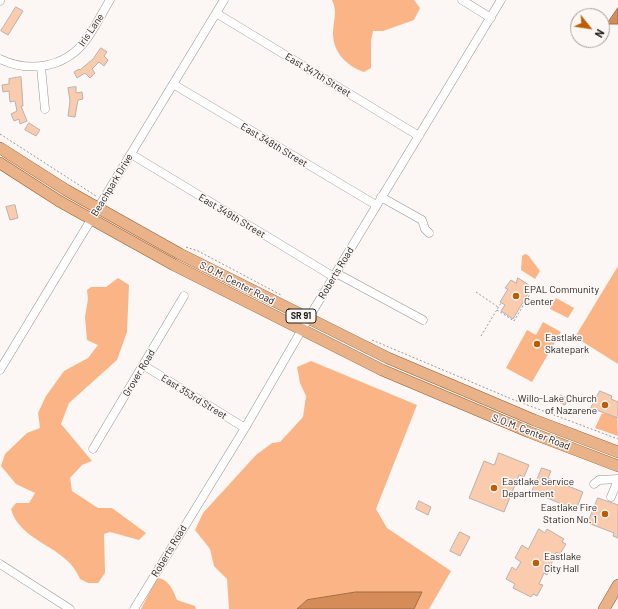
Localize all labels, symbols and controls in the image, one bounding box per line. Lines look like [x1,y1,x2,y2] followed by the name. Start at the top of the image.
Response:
[570,8,610,48] north arrow
[76,11,106,49] street label: Iris Lane
[593,27,607,40] text: N
[283,51,353,99] street label: East 347th Street
[238,120,310,170] street label: East 348th Street
[89,152,135,218] street label: Beachpark Drive
[196,191,268,241] street label: East 349th Street
[316,245,356,301] street label: Roberts Road
[197,259,277,307] street label: S.O.M. Center Road
[524,284,599,308] place label: EPAL Community Center
[511,291,521,301] marker: EPAL Community Center
[286,309,316,323] road number: SR 91
[545,332,589,356] place label: Eastlake Skatepark
[532,339,542,349] marker: Eastlake Skatepark
[120,347,158,399] street label: Grover Road
[159,372,229,422] street label: East 353rd Street
[518,393,597,416] place label: Willo-Lake Church of Nazarene
[600,400,610,410] marker: Willo-Lake Church of Nazarene
[490,412,572,452] street label: S.O.M. Center Road
[502,476,574,500] place label: Eastlake Service Department
[489,483,499,493] marker: Eastlake Service Department
[541,502,597,526] place label: Eastlake Fire Station No. 1
[600,509,610,519] marker: Eastlake Fire Station No. 1
[149,523,189,579] street label: Roberts Road
[544,551,581,574] place label: Eastlake City Hall
[531,558,541,568] marker: Eastlake City Hall

